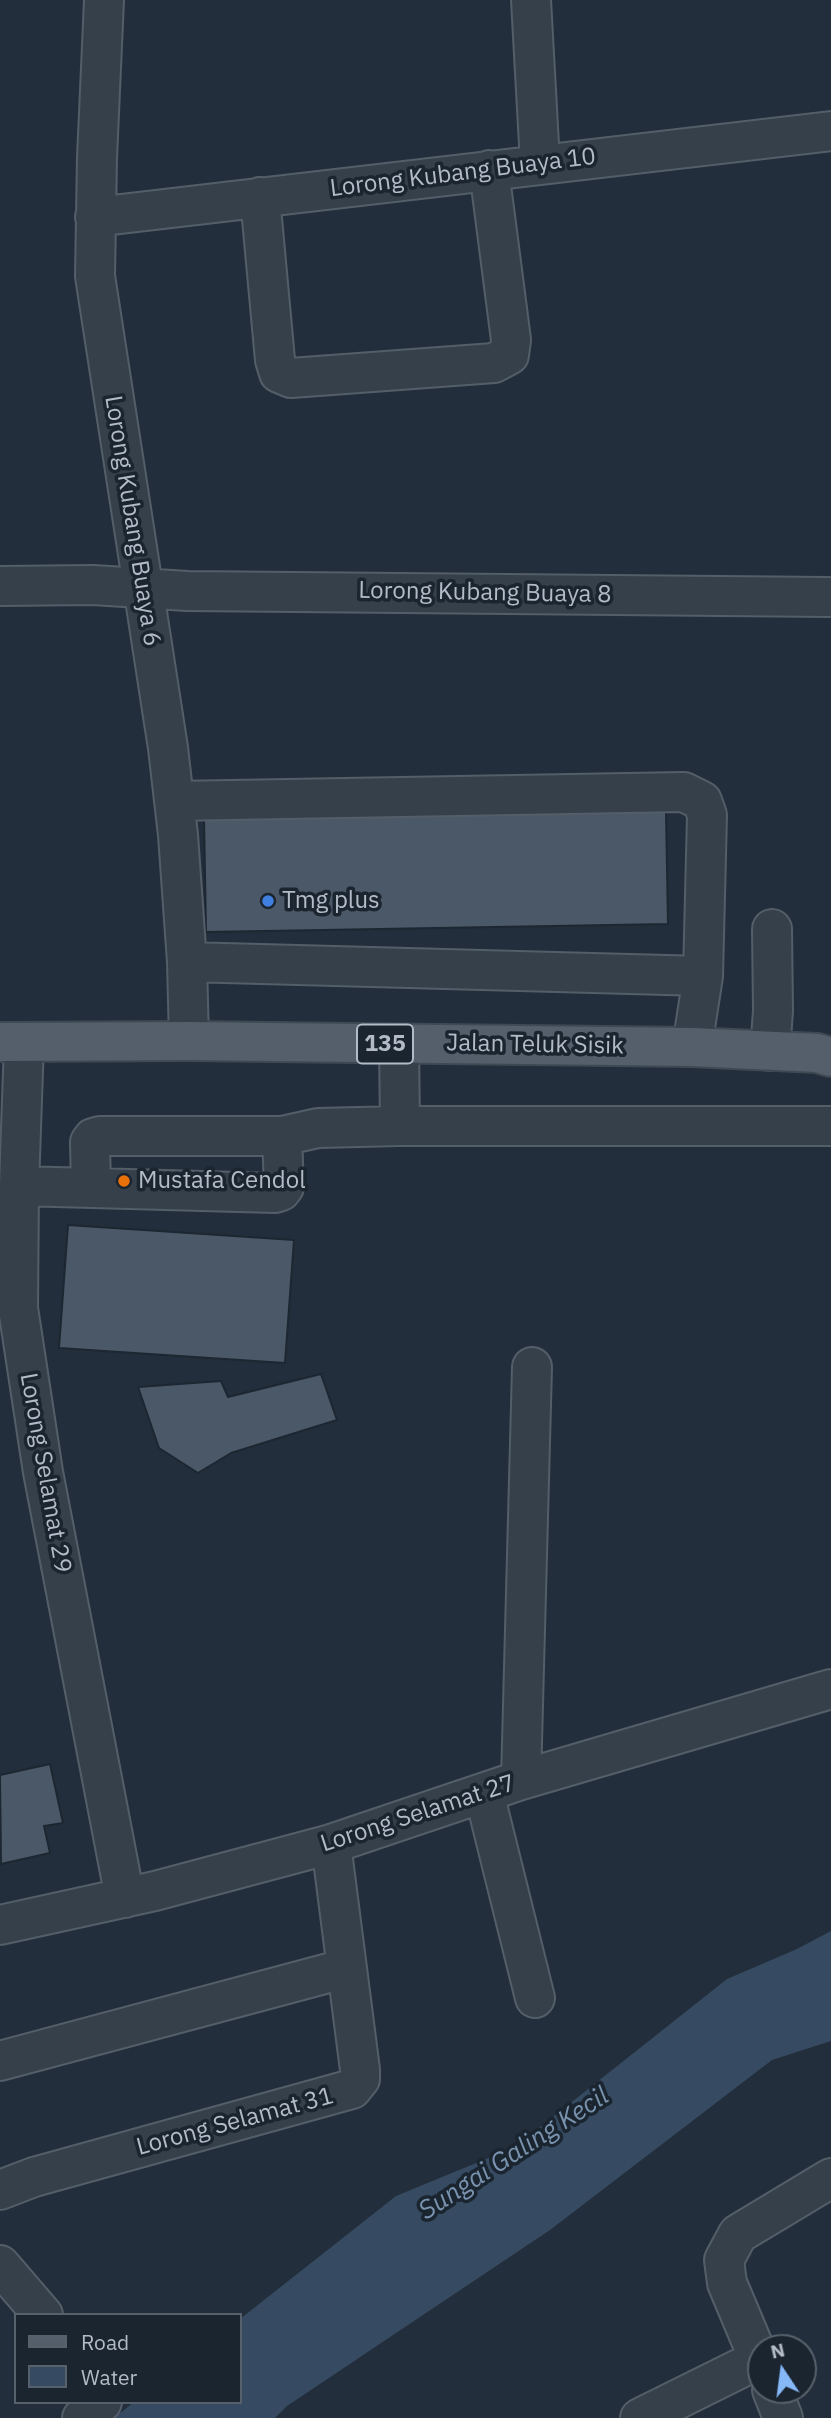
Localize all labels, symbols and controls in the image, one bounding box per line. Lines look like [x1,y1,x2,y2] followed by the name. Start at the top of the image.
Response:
[328,142,598,204] street label: Lorong Kubang Buaya 10
[98,394,166,648] street label: Lorong Kubang Buaya 6
[358,576,612,610] street label: Lorong Kubang Buaya 8
[282,887,380,915] place label: Tmg plus
[260,893,276,909] marker: Tmg plus
[357,1024,413,1064] road number: 135
[446,1029,624,1061] street label: Jalan Teluk Sisik
[138,1167,306,1195] place label: Mustafa Cendol
[116,1173,132,1189] marker: Mustafa Cendol
[13,1371,77,1575] street label: Lorong Selamat 29
[317,1769,519,1859] street label: Lorong Selamat 27
[413,2081,615,2227] water label: Sungai Galing Kecil
[134,2082,336,2162] street label: Lorong Selamat 31
[14,2313,242,2404] legend
[81,2328,129,2356] text: Road
[747,2334,817,2404] north arrow
[768,2337,787,2364] text: N
[81,2363,137,2391] text: Water

